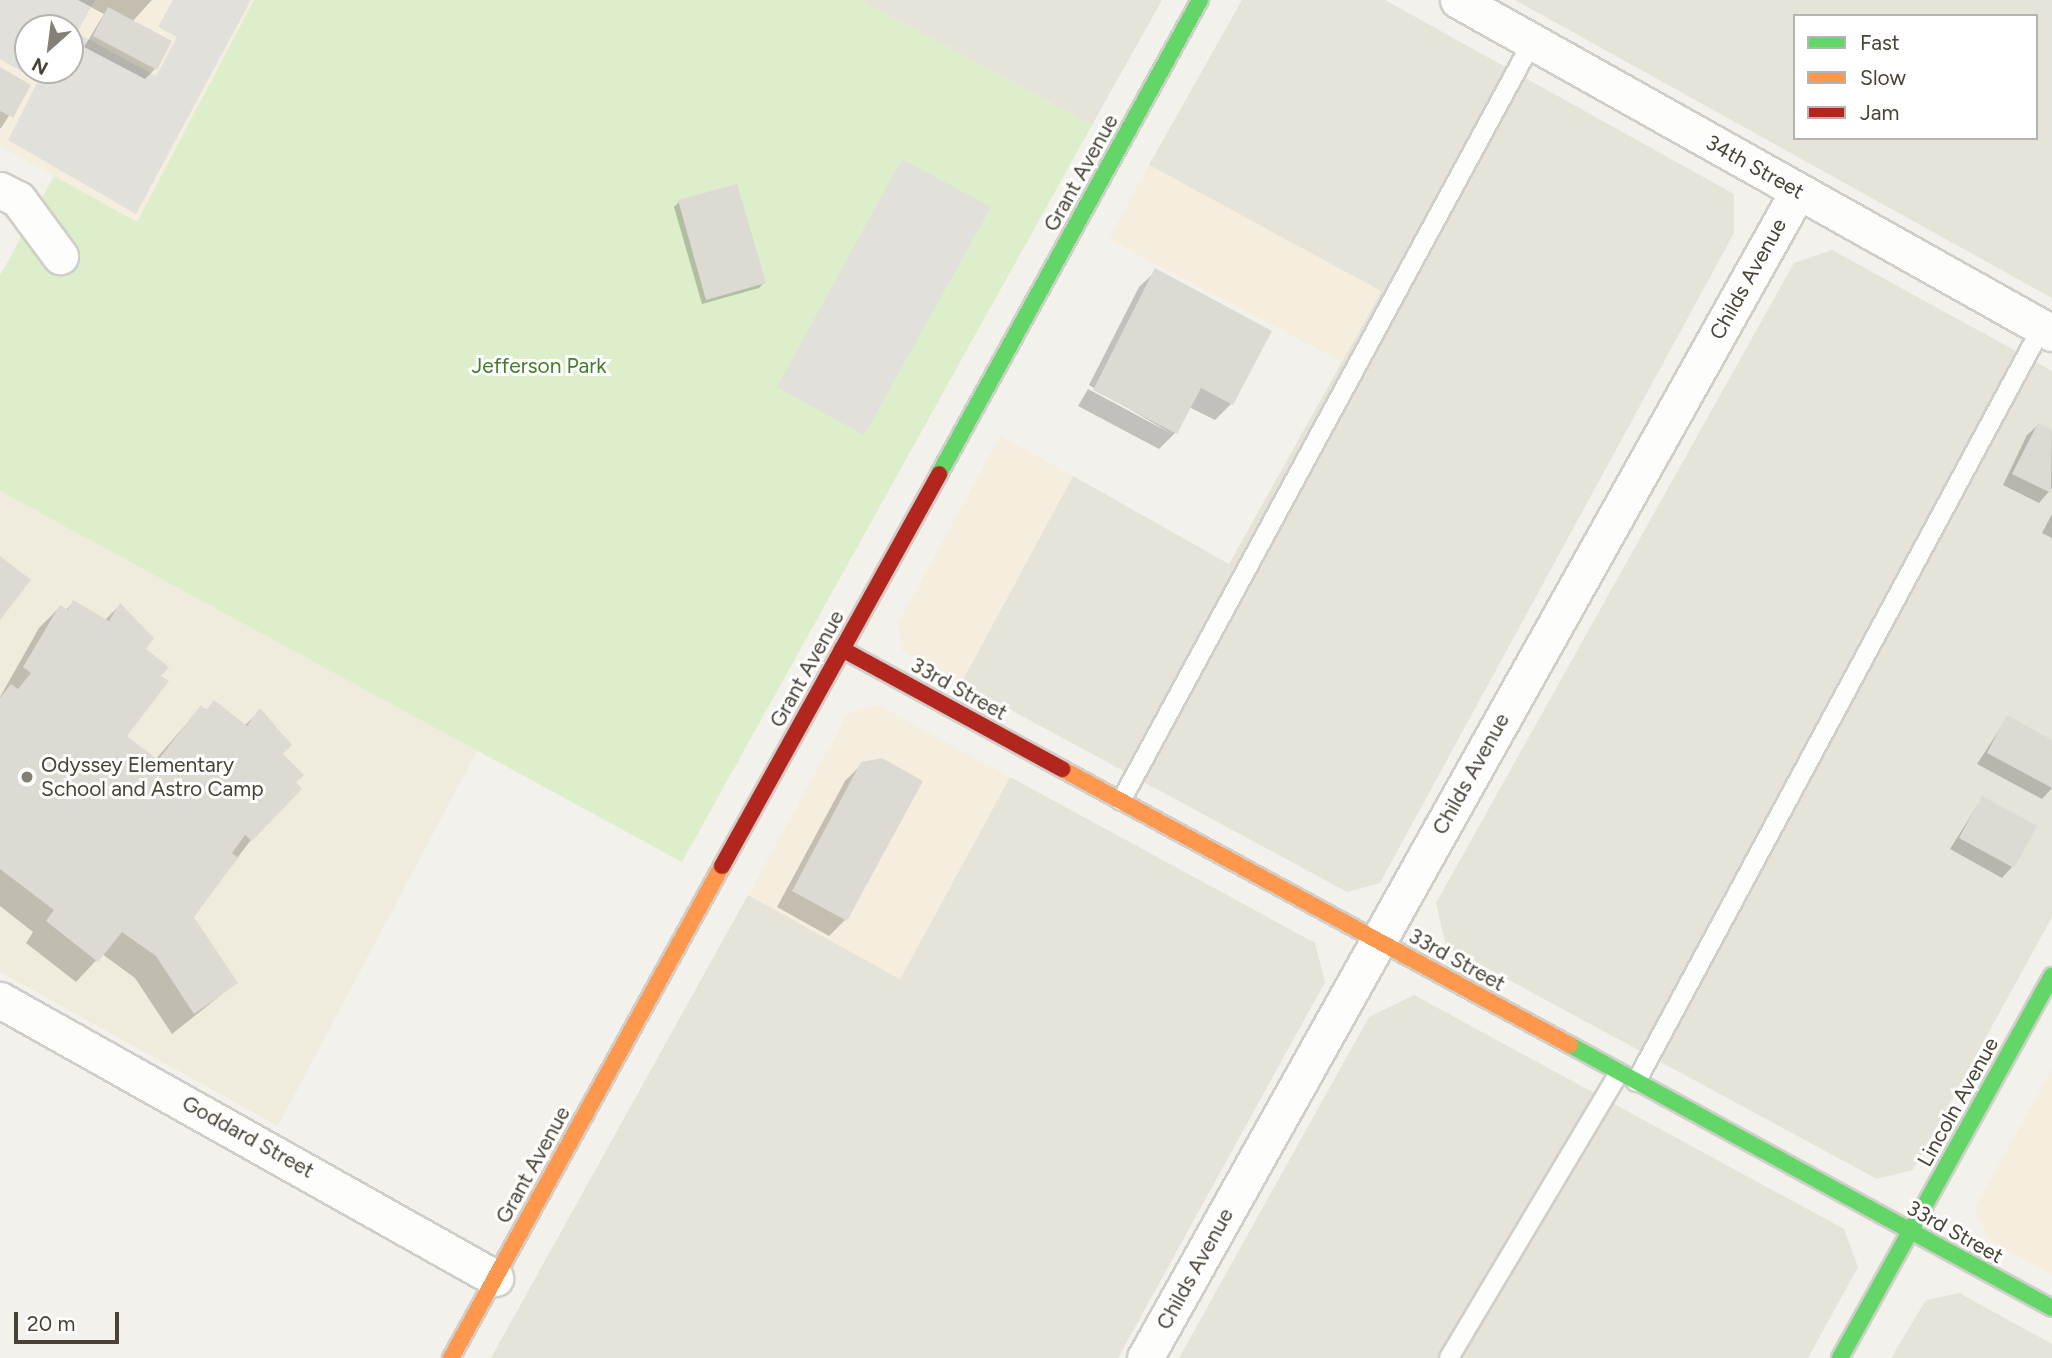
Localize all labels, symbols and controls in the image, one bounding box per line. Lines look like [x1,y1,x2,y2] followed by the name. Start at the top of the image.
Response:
[14,14,84,84] north arrow
[1793,14,2038,140] legend
[1860,30,1900,55] text: Fast
[28,53,52,80] text: N
[1860,65,1906,90] text: Slow
[1860,100,1899,125] text: Jam
[1039,110,1123,236] street label: Grant Avenue
[1702,130,1808,204] street label: 34th Street
[1704,214,1792,344] street label: Childs Avenue
[471,353,607,379] park label: Jefferson Park
[765,606,849,732] street label: Grant Avenue
[906,652,1012,726] street label: 33rd Street
[1427,709,1515,839] street label: Childs Avenue
[41,752,264,802] place label: Odyssey Elementary School and Astro Camp
[19,769,35,785] marker: Odyssey Elementary School and Astro Camp
[1404,923,1510,997] street label: 33rd Street
[1912,1033,2004,1171] street label: Lincoln Avenue
[178,1090,318,1184] street label: Goddard Street
[491,1102,575,1228] street label: Grant Avenue
[1902,1195,2008,1269] street label: 33rd Street
[1151,1204,1239,1334] street label: Childs Avenue
[18,1298,122,1342] scale bar
[27,1311,75,1336] text: 20 m

